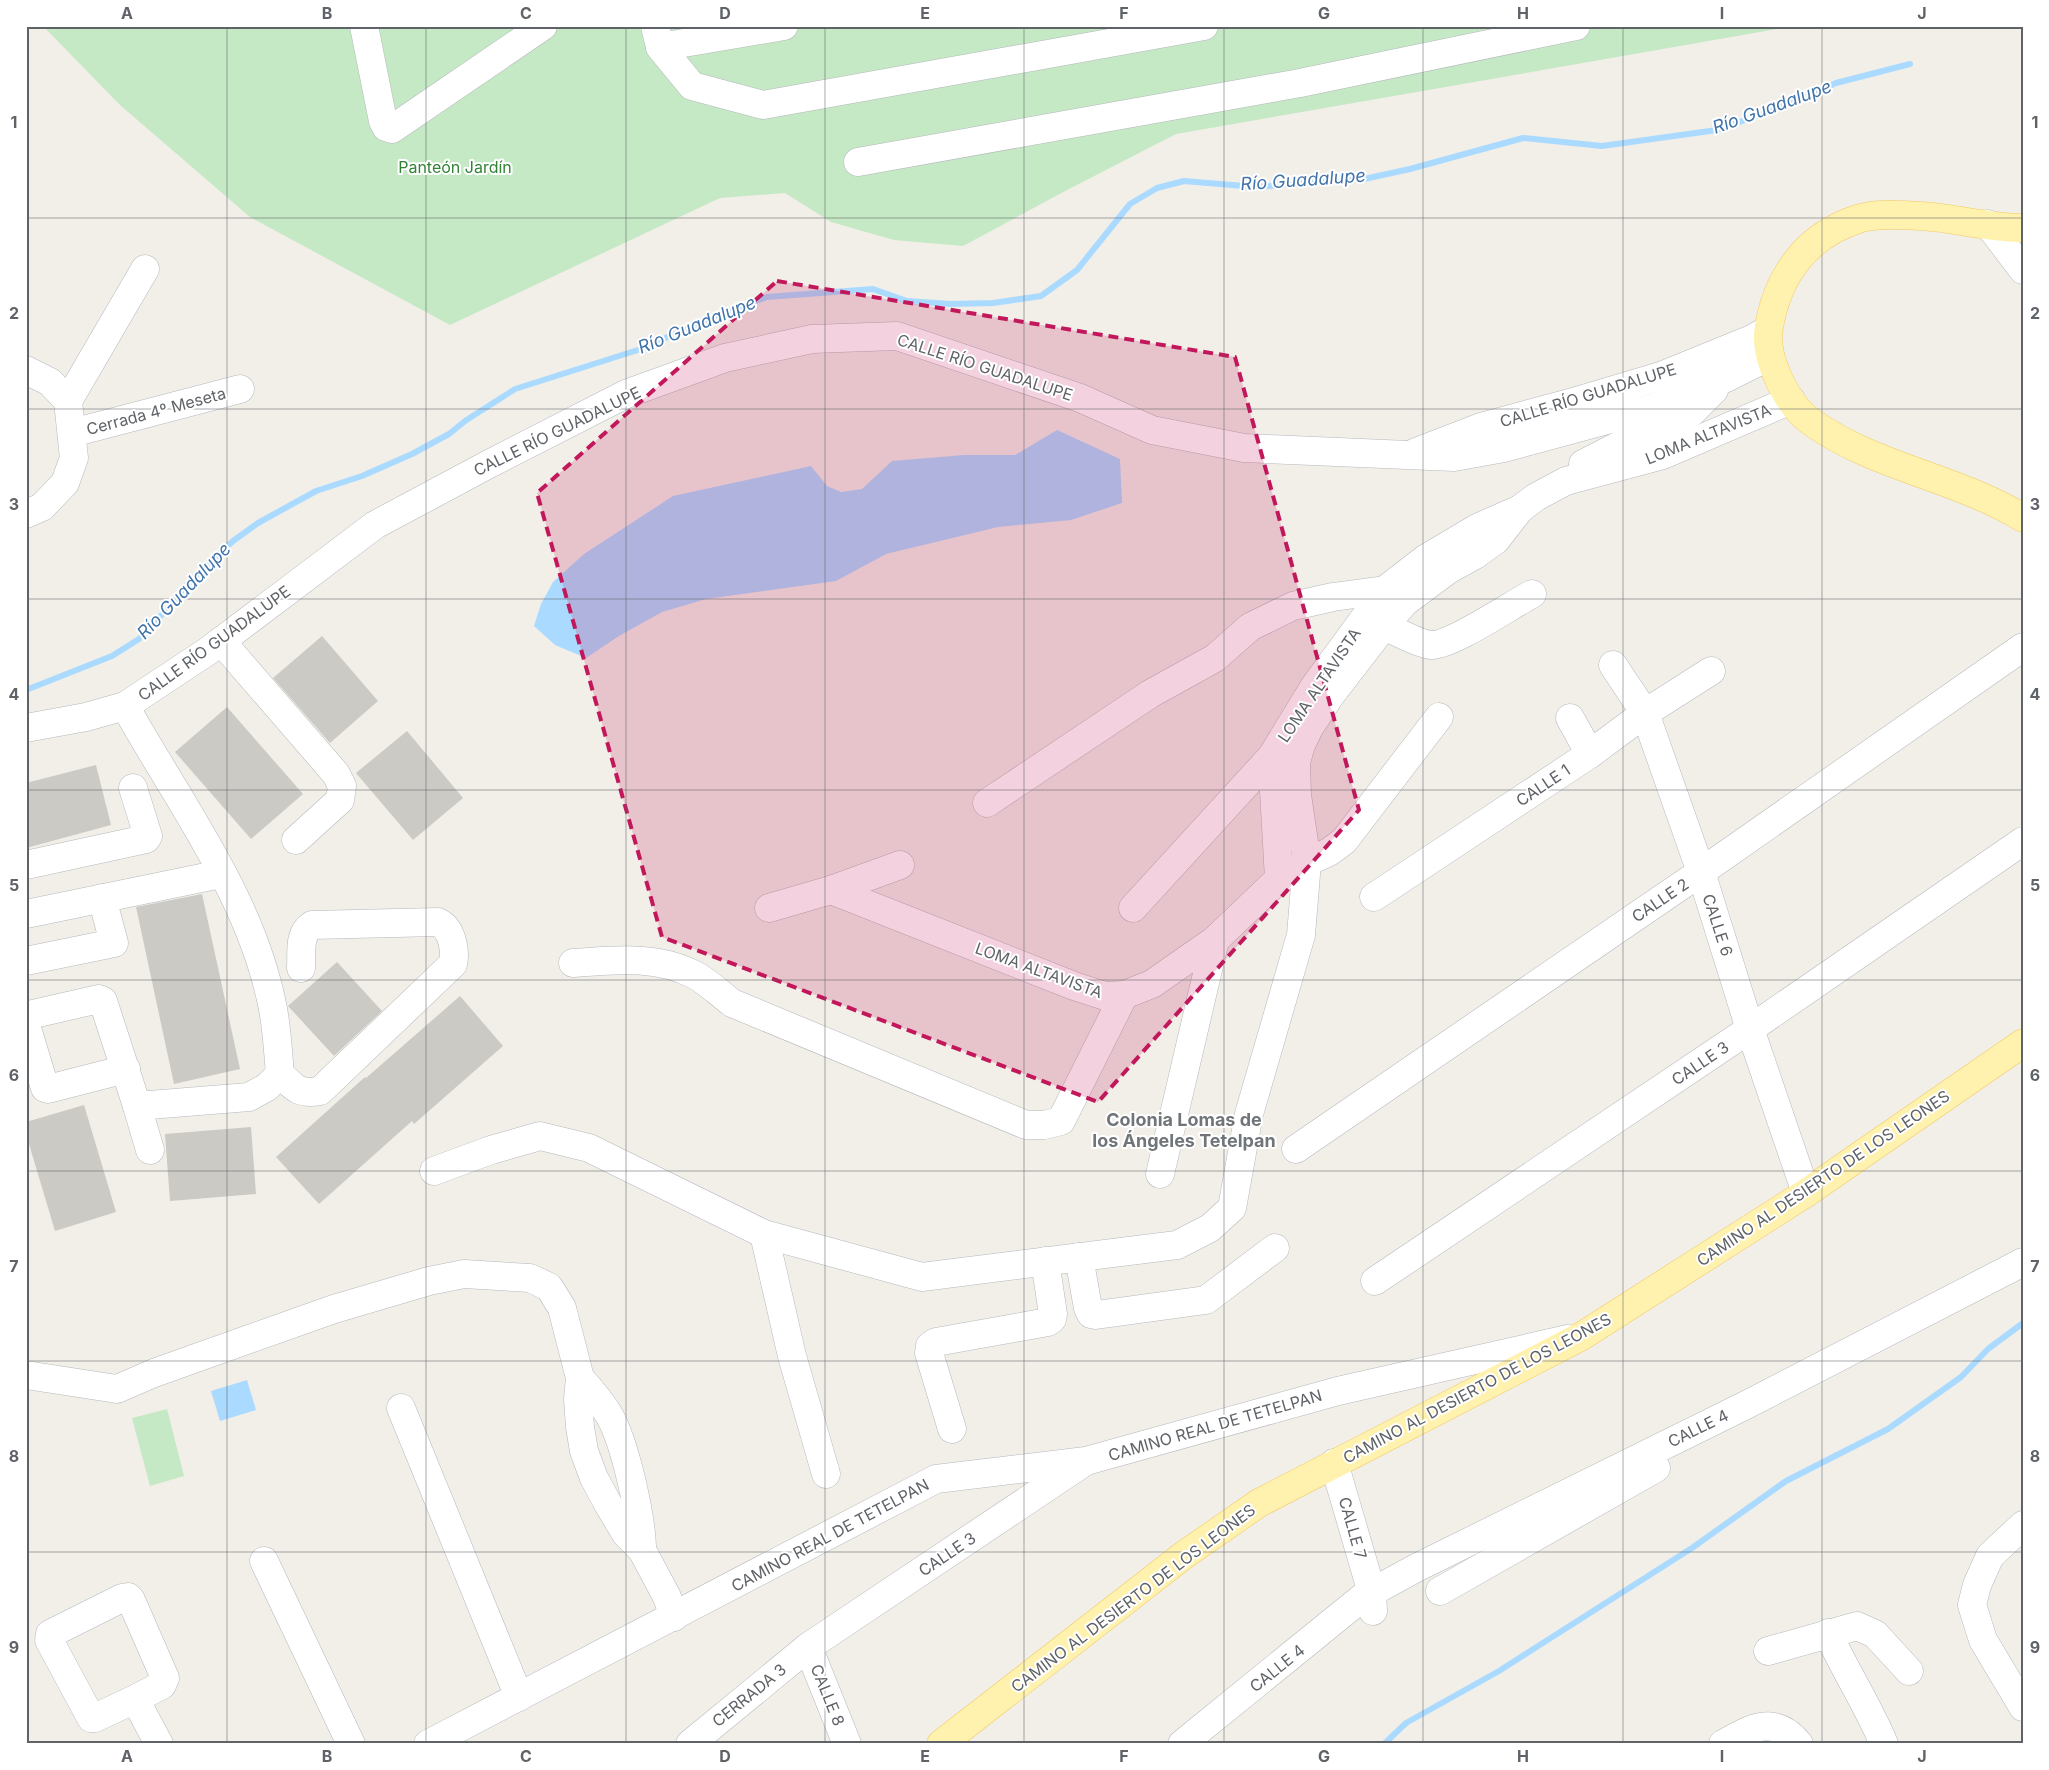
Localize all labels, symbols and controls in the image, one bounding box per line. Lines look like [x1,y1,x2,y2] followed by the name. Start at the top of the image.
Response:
[121,3,133,23] text: A
[322,3,332,23] text: B
[520,3,532,23] text: C
[719,3,731,23] text: D
[920,3,930,23] text: E
[1119,3,1129,23] text: F
[1318,3,1330,23] text: G
[1517,3,1529,23] text: H
[1720,3,1724,23] text: I
[1917,3,1927,23] text: J
[1709,75,1834,138] water label: Río Guadalupe
[11,112,17,132] text: 1
[2032,112,2038,132] text: 1
[398,157,512,177] park label: Panteón Jardín
[1240,165,1366,194] water label: Río Guadalupe
[635,291,759,358] water label: Río Guadalupe
[9,303,19,323] text: 2
[2030,303,2040,323] text: 2
[895,329,1075,405] street label: CALLE RÍO GUADALUPE
[1497,359,1679,431] street label: CALLE RÍO GUADALUPE
[470,382,644,480] street label: CALLE RÍO GUADALUPE
[84,383,228,439] street label: Cerrada 4º Meseta
[1642,400,1774,468] street label: LOMA ALTAVISTA
[9,494,19,514] text: 3
[2030,494,2040,514] text: 3
[133,538,235,643] water label: Río Guadalupe
[134,581,294,705] street label: CALLE RÍO GUADALUPE
[1273,624,1365,746] street label: LOMA ALTAVISTA
[9,684,20,704] text: 4
[2030,684,2041,704] text: 4
[1512,760,1574,810] street label: CALLE 1
[1628,874,1692,926] street label: CALLE 2
[9,875,19,895] text: 5
[2030,875,2040,895] text: 5
[1699,891,1737,959] street label: CALLE 6
[973,938,1105,1002] street label: LOMA ALTAVISTA
[1668,1037,1732,1089] street label: CALLE 3
[9,1065,19,1085] text: 6
[2030,1065,2040,1085] text: 6
[1693,1086,1953,1270] street label: CAMINO AL DESIERTO DE LOS LEONES
[1092,1109,1276,1151] district label: Colonia Lomas de los Ángeles Tetelpan
[9,1256,19,1276] text: 7
[2030,1256,2040,1276] text: 7
[1339,1309,1615,1467] street label: CAMINO AL DESIERTO DE LOS LEONES
[1106,1385,1324,1465] street label: CAMINO REAL DE TETELPAN
[1664,1405,1732,1451] street label: CALLE 4
[9,1446,19,1466] text: 8
[2030,1446,2040,1466] text: 8
[728,1474,932,1596] street label: CAMINO REAL DE TETELPAN
[1335,1495,1371,1561] street label: CALLE 7
[1007,1499,1259,1697] street label: CAMINO AL DESIERTO DE LOS LEONES
[915,1528,979,1580] street label: CALLE 3
[9,1637,19,1657] text: 9
[2030,1637,2040,1657] text: 9
[1245,1640,1309,1696] street label: CALLE 4
[708,1659,790,1731] street label: CERRADA 3
[807,1661,849,1729] street label: CALLE 8
[121,1746,133,1766] text: A
[322,1746,332,1766] text: B
[520,1746,532,1766] text: C
[719,1746,731,1766] text: D
[920,1746,930,1766] text: E
[1119,1746,1129,1766] text: F
[1318,1746,1330,1766] text: G
[1517,1746,1529,1766] text: H
[1720,1746,1724,1766] text: I
[1917,1746,1927,1766] text: J

